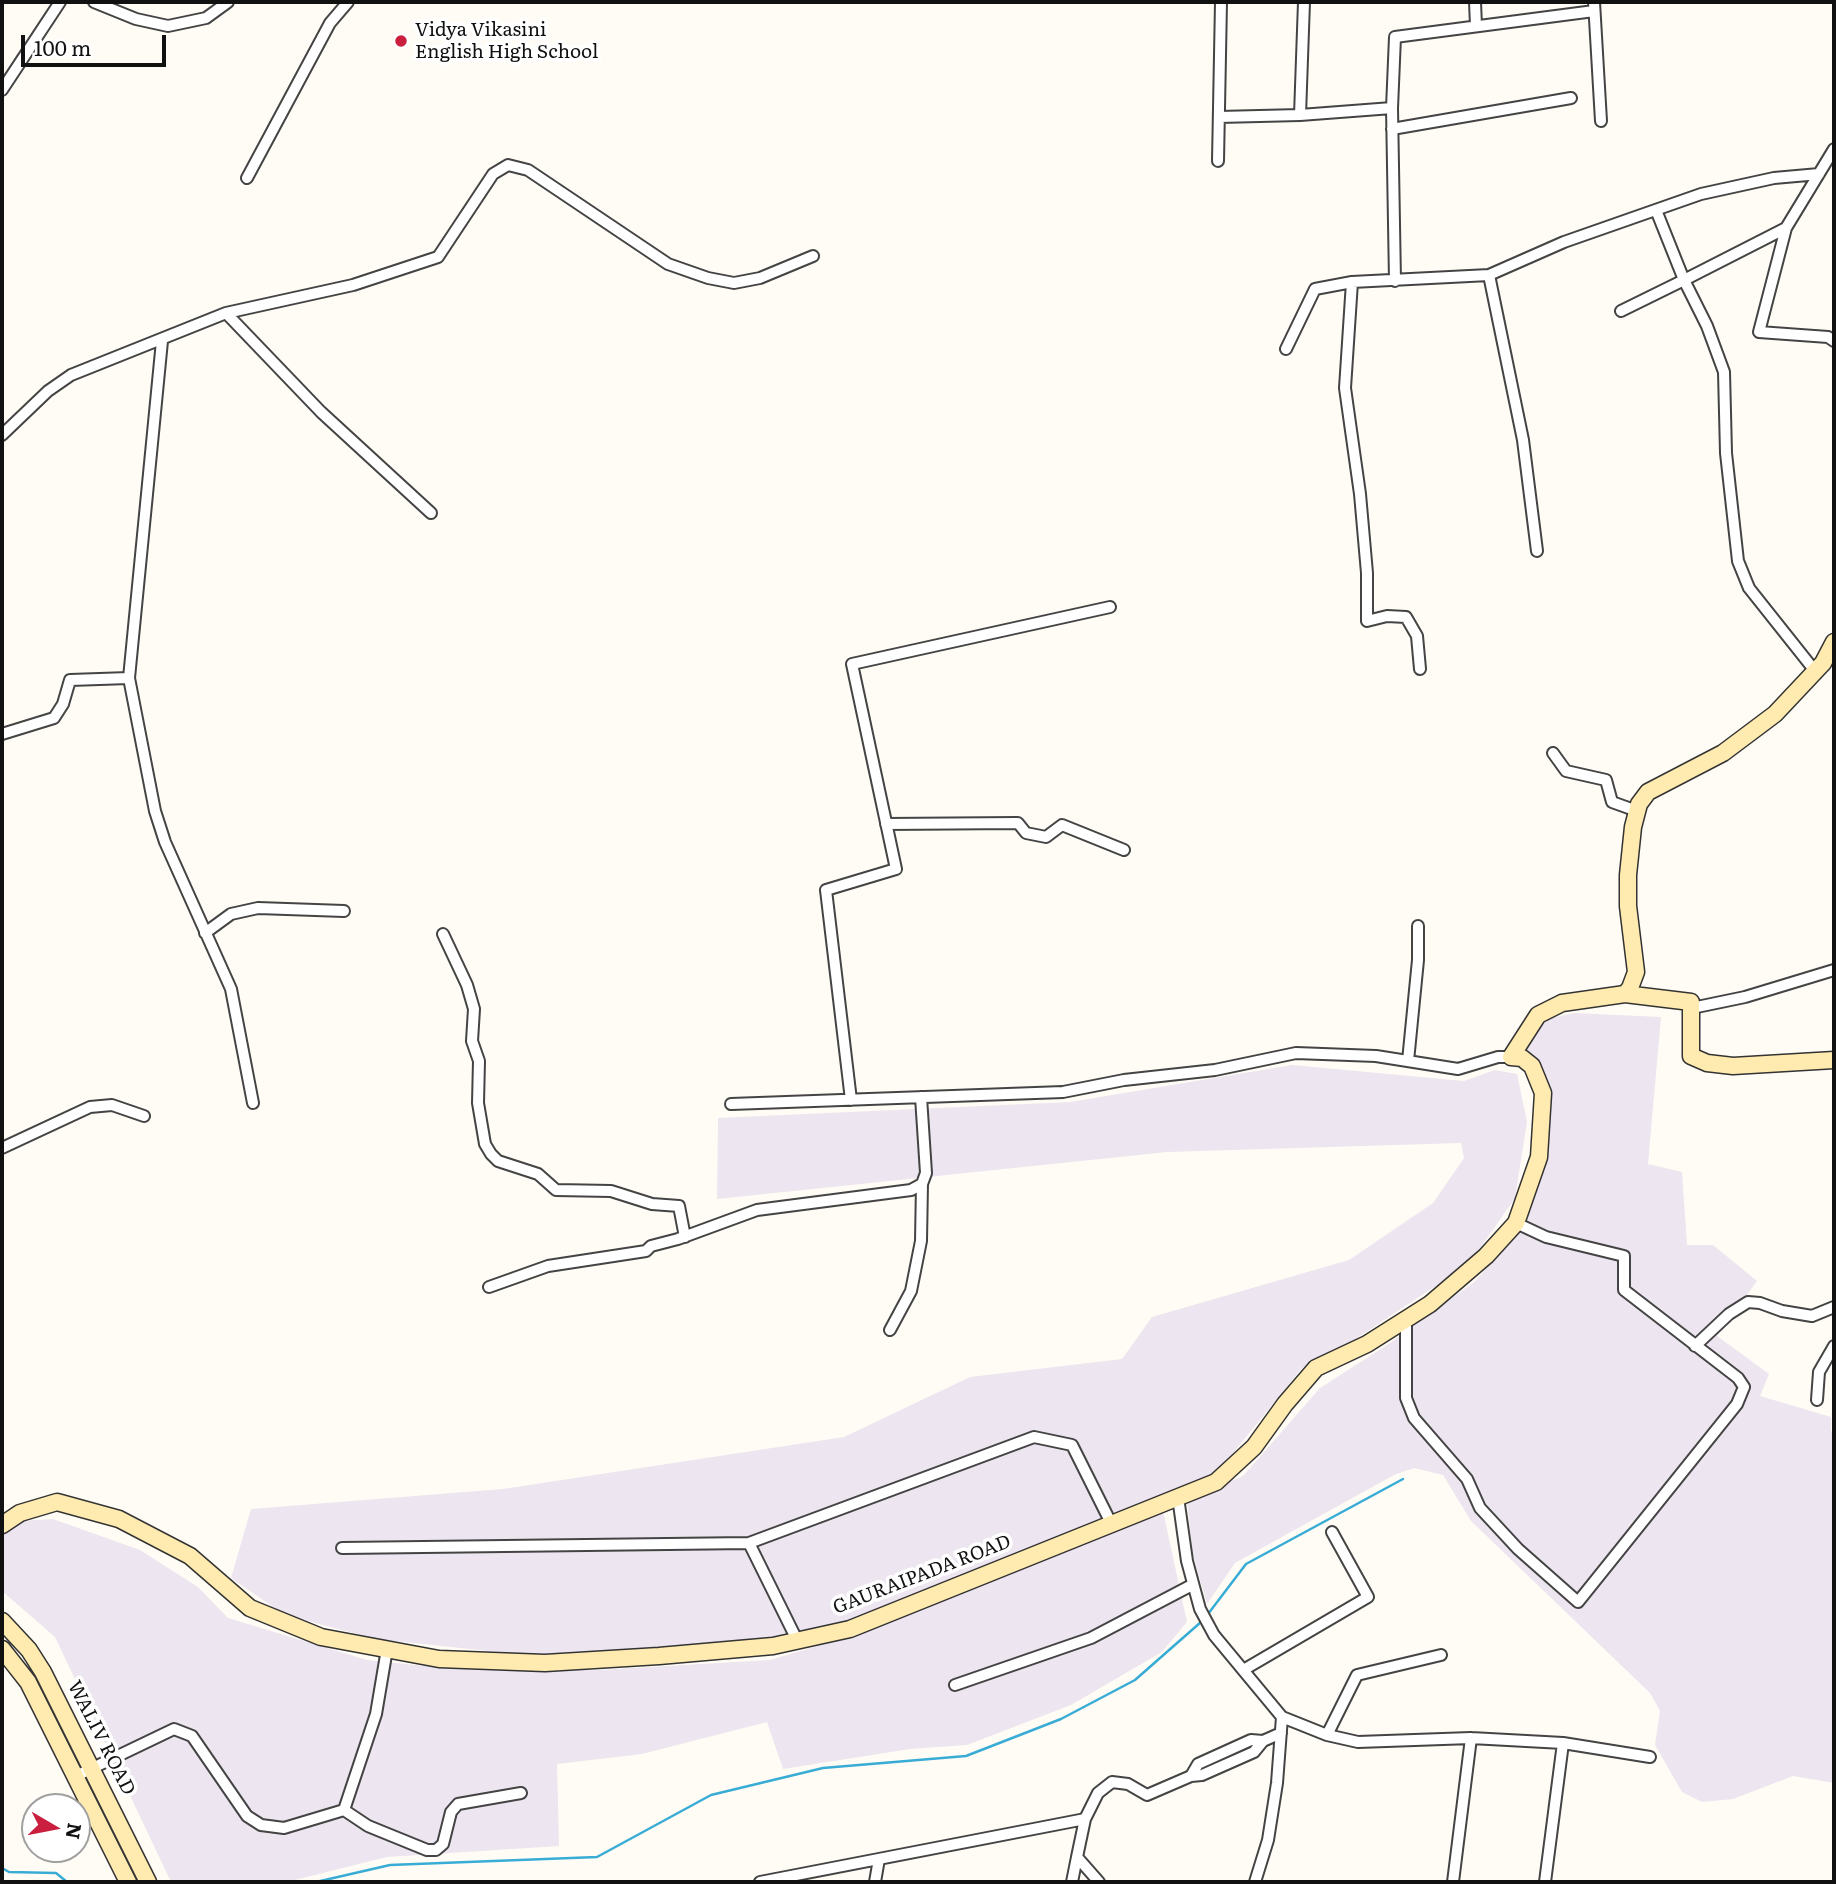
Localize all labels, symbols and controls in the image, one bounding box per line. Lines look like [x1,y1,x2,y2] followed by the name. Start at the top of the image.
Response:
[415,19,598,63] place label: Vidya Vikasini English High School
[24,21,170,65] scale bar
[34,31,91,62] text: 100 m
[393,33,409,49] marker: Vidya Vikasini English High School
[830,1531,1014,1619] street label: GAURAIPADA ROAD
[62,1677,140,1799] street label: WALIV ROAD
[21,1793,91,1863] north arrow
[60,1821,90,1842] text: N

